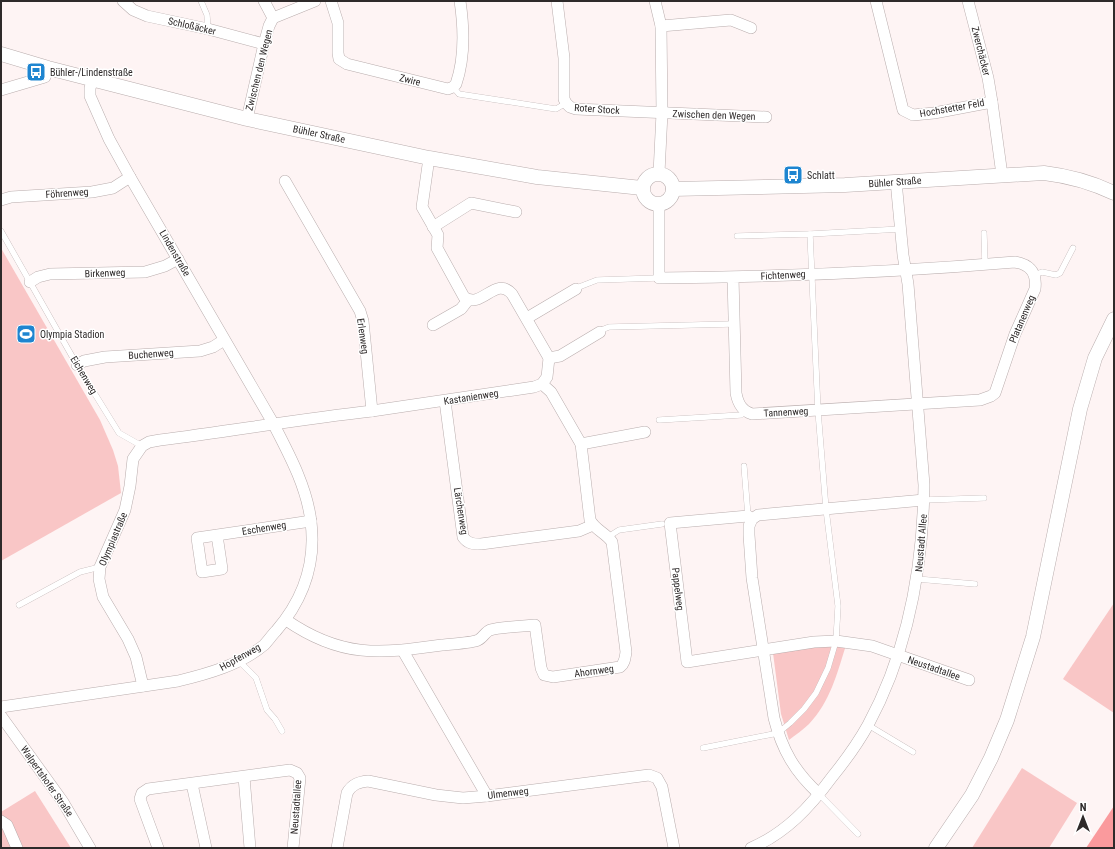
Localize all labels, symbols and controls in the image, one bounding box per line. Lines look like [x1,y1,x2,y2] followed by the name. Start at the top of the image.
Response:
[167,15,217,37] street label: Schloßäcker
[970,25,992,77] street label: Zwerchäcker
[244,28,274,112] street label: Zwischen den Wegen
[25,61,47,83] bus stop icon: Bühler-/Lindenstraße
[50,67,133,78] place label: Bühler-/Lindenstraße
[398,72,422,88] street label: Zwire
[919,97,985,119] street label: Hochstetter Feld
[574,102,621,116] street label: Roter Stock
[672,108,756,122] street label: Zwischen den Wegen
[292,123,346,145] street label: Bühler Straße
[782,164,804,186] bus stop icon: Schlatt
[807,170,835,181] place label: Schlatt
[868,175,922,189] street label: Bühler Straße
[45,186,89,200] street label: Föhrenweg
[157,228,193,278] street label: Lindenstraße
[84,267,126,279] street label: Birkenweg
[760,268,806,282] street label: Fichtenweg
[1007,293,1037,345] street label: Platanenweg
[355,317,371,355] street label: Erlenweg
[15,323,37,345] sports icon: Olympia Stadion
[40,329,105,340] place label: Olympia Stadion
[128,347,174,361] street label: Buchenweg
[68,354,100,396] street label: Eichenweg
[443,387,499,407] street label: Kastanienweg
[763,405,809,419] street label: Tannenweg
[452,487,470,535] street label: Lärchenweg
[97,510,129,567] street label: Olympiastraße
[913,513,929,572] street label: Neustadt Allee
[241,519,287,537] street label: Eschenweg
[670,567,686,611] street label: Pappelweg
[218,641,262,673] street label: Hopfenweg
[906,654,962,682] street label: Neustadtallee
[574,663,614,679] street label: Ahornweg
[19,744,76,819] street label: Walpertshofer Straße
[289,779,303,835] street label: Neustadtallee
[487,785,529,801] street label: Ulmenweg
[1063,797,1103,837] north arrow
[1080,801,1087,814] text: N

